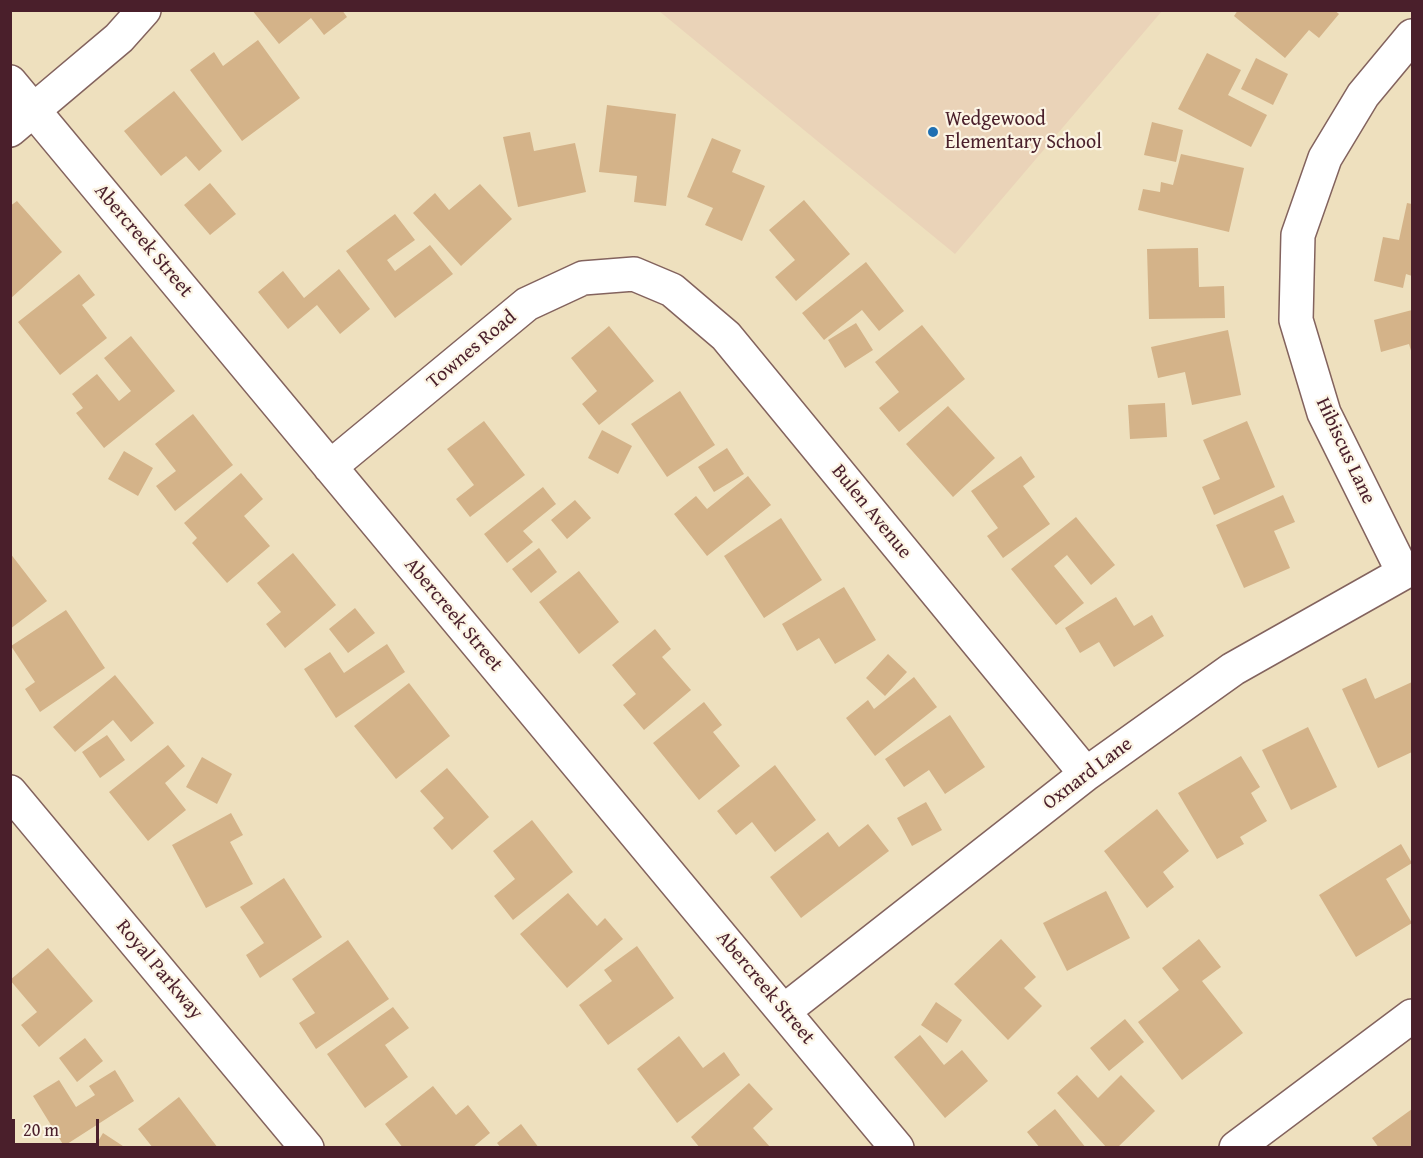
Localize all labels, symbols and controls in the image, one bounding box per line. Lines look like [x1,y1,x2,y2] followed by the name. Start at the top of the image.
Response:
[945,108,1102,155] place label: Wedgewood Elementary School
[926,125,940,139] marker: Wedgewood Elementary School
[89,179,197,303] street label: Abercreek Street
[422,306,522,394] street label: Townes Road
[1310,394,1380,508] street label: Hibiscus Lane
[826,460,916,564] street label: Bulen Avenue
[399,553,507,677] street label: Abercreek Street
[1038,733,1138,815] street label: Oxnard Lane
[110,915,208,1025] street label: Royal Parkway
[711,926,819,1050] street label: Abercreek Street
[15,1107,102,1145] scale bar
[23,1116,59,1143] text: 20 m

